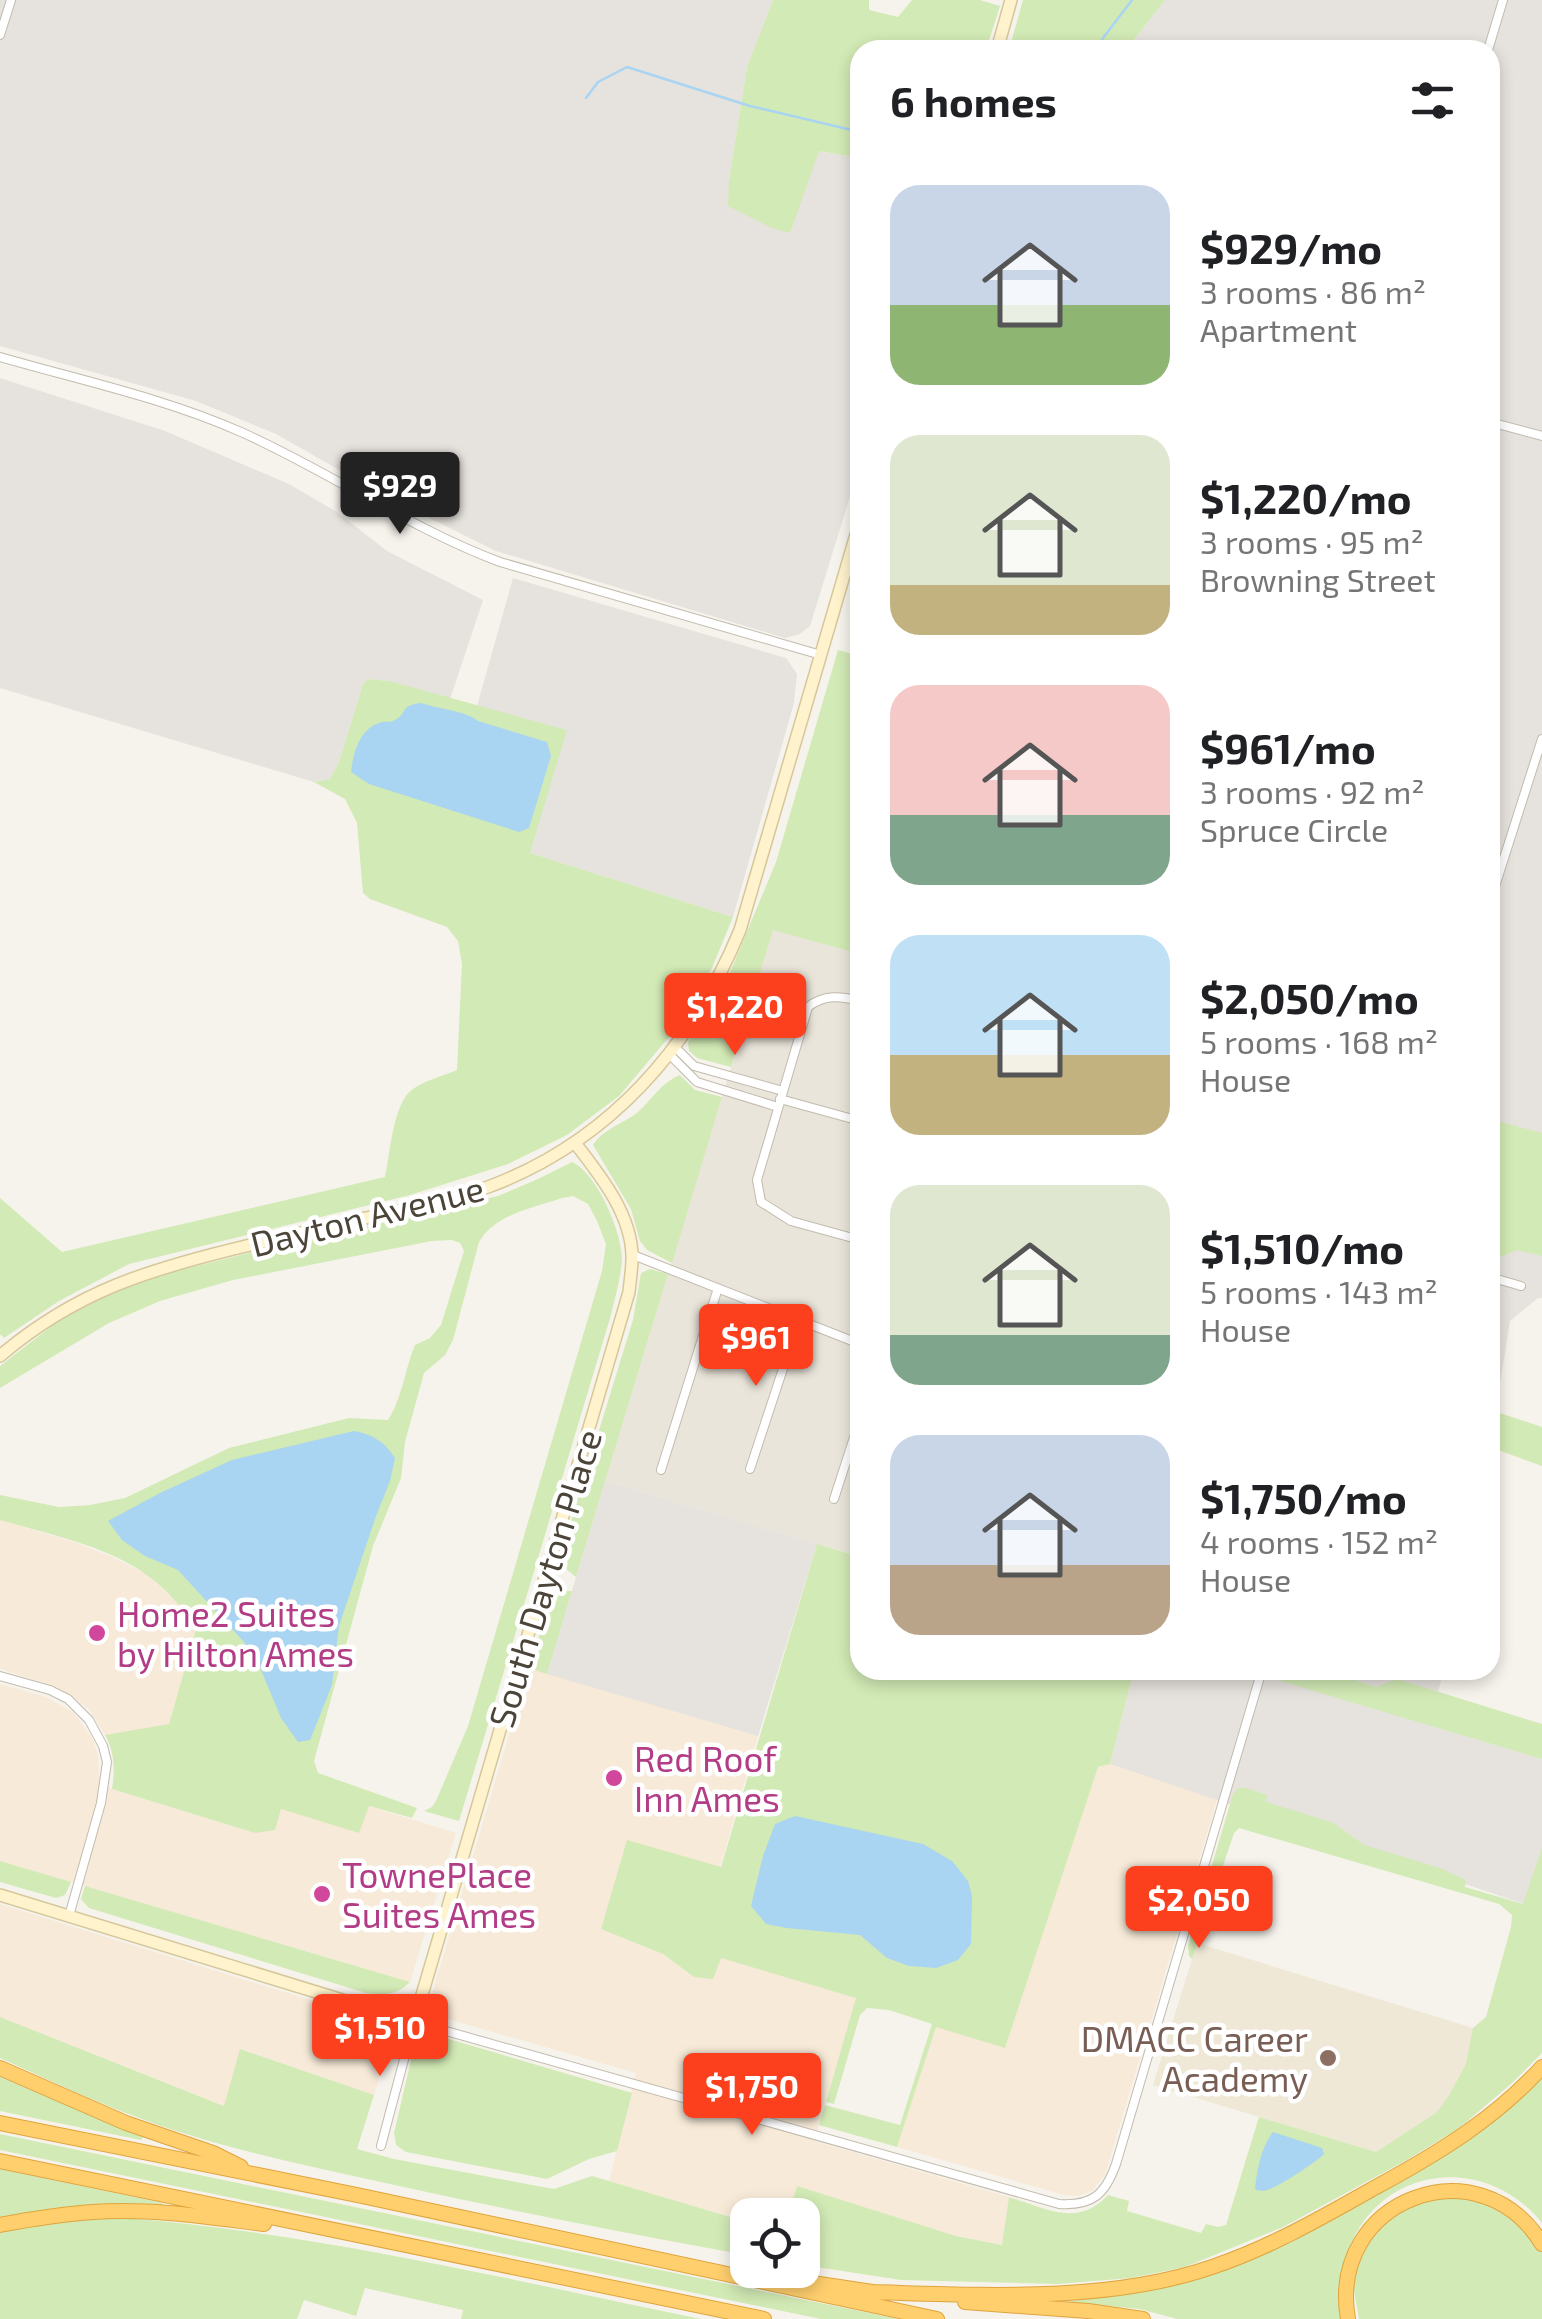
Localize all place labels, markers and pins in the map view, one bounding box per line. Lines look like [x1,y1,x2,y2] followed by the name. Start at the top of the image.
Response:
[341,452,459,537] pin: $929
[654,973,816,1058] pin: $1,220
[697,1304,815,1389] pin: $961
[117,1592,354,1674] place label: Home2 Suites by Hilton Ames
[86,1622,108,1644] marker: Home2 Suites by Hilton Ames
[634,1737,780,1819] place label: Red Roof Inn Ames
[603,1767,625,1789] marker: Red Roof Inn Ames
[342,1853,536,1935] place label: TownePlace Suites Ames
[1118,1866,1280,1951] pin: $2,050
[311,1883,333,1905] marker: TownePlace Suites Ames
[299,1994,461,2079] pin: $1,510
[1081,2017,1308,2099] place label: DMACC Career Academy
[1317,2047,1339,2069] marker: DMACC Career Academy
[671,2053,833,2138] pin: $1,750

